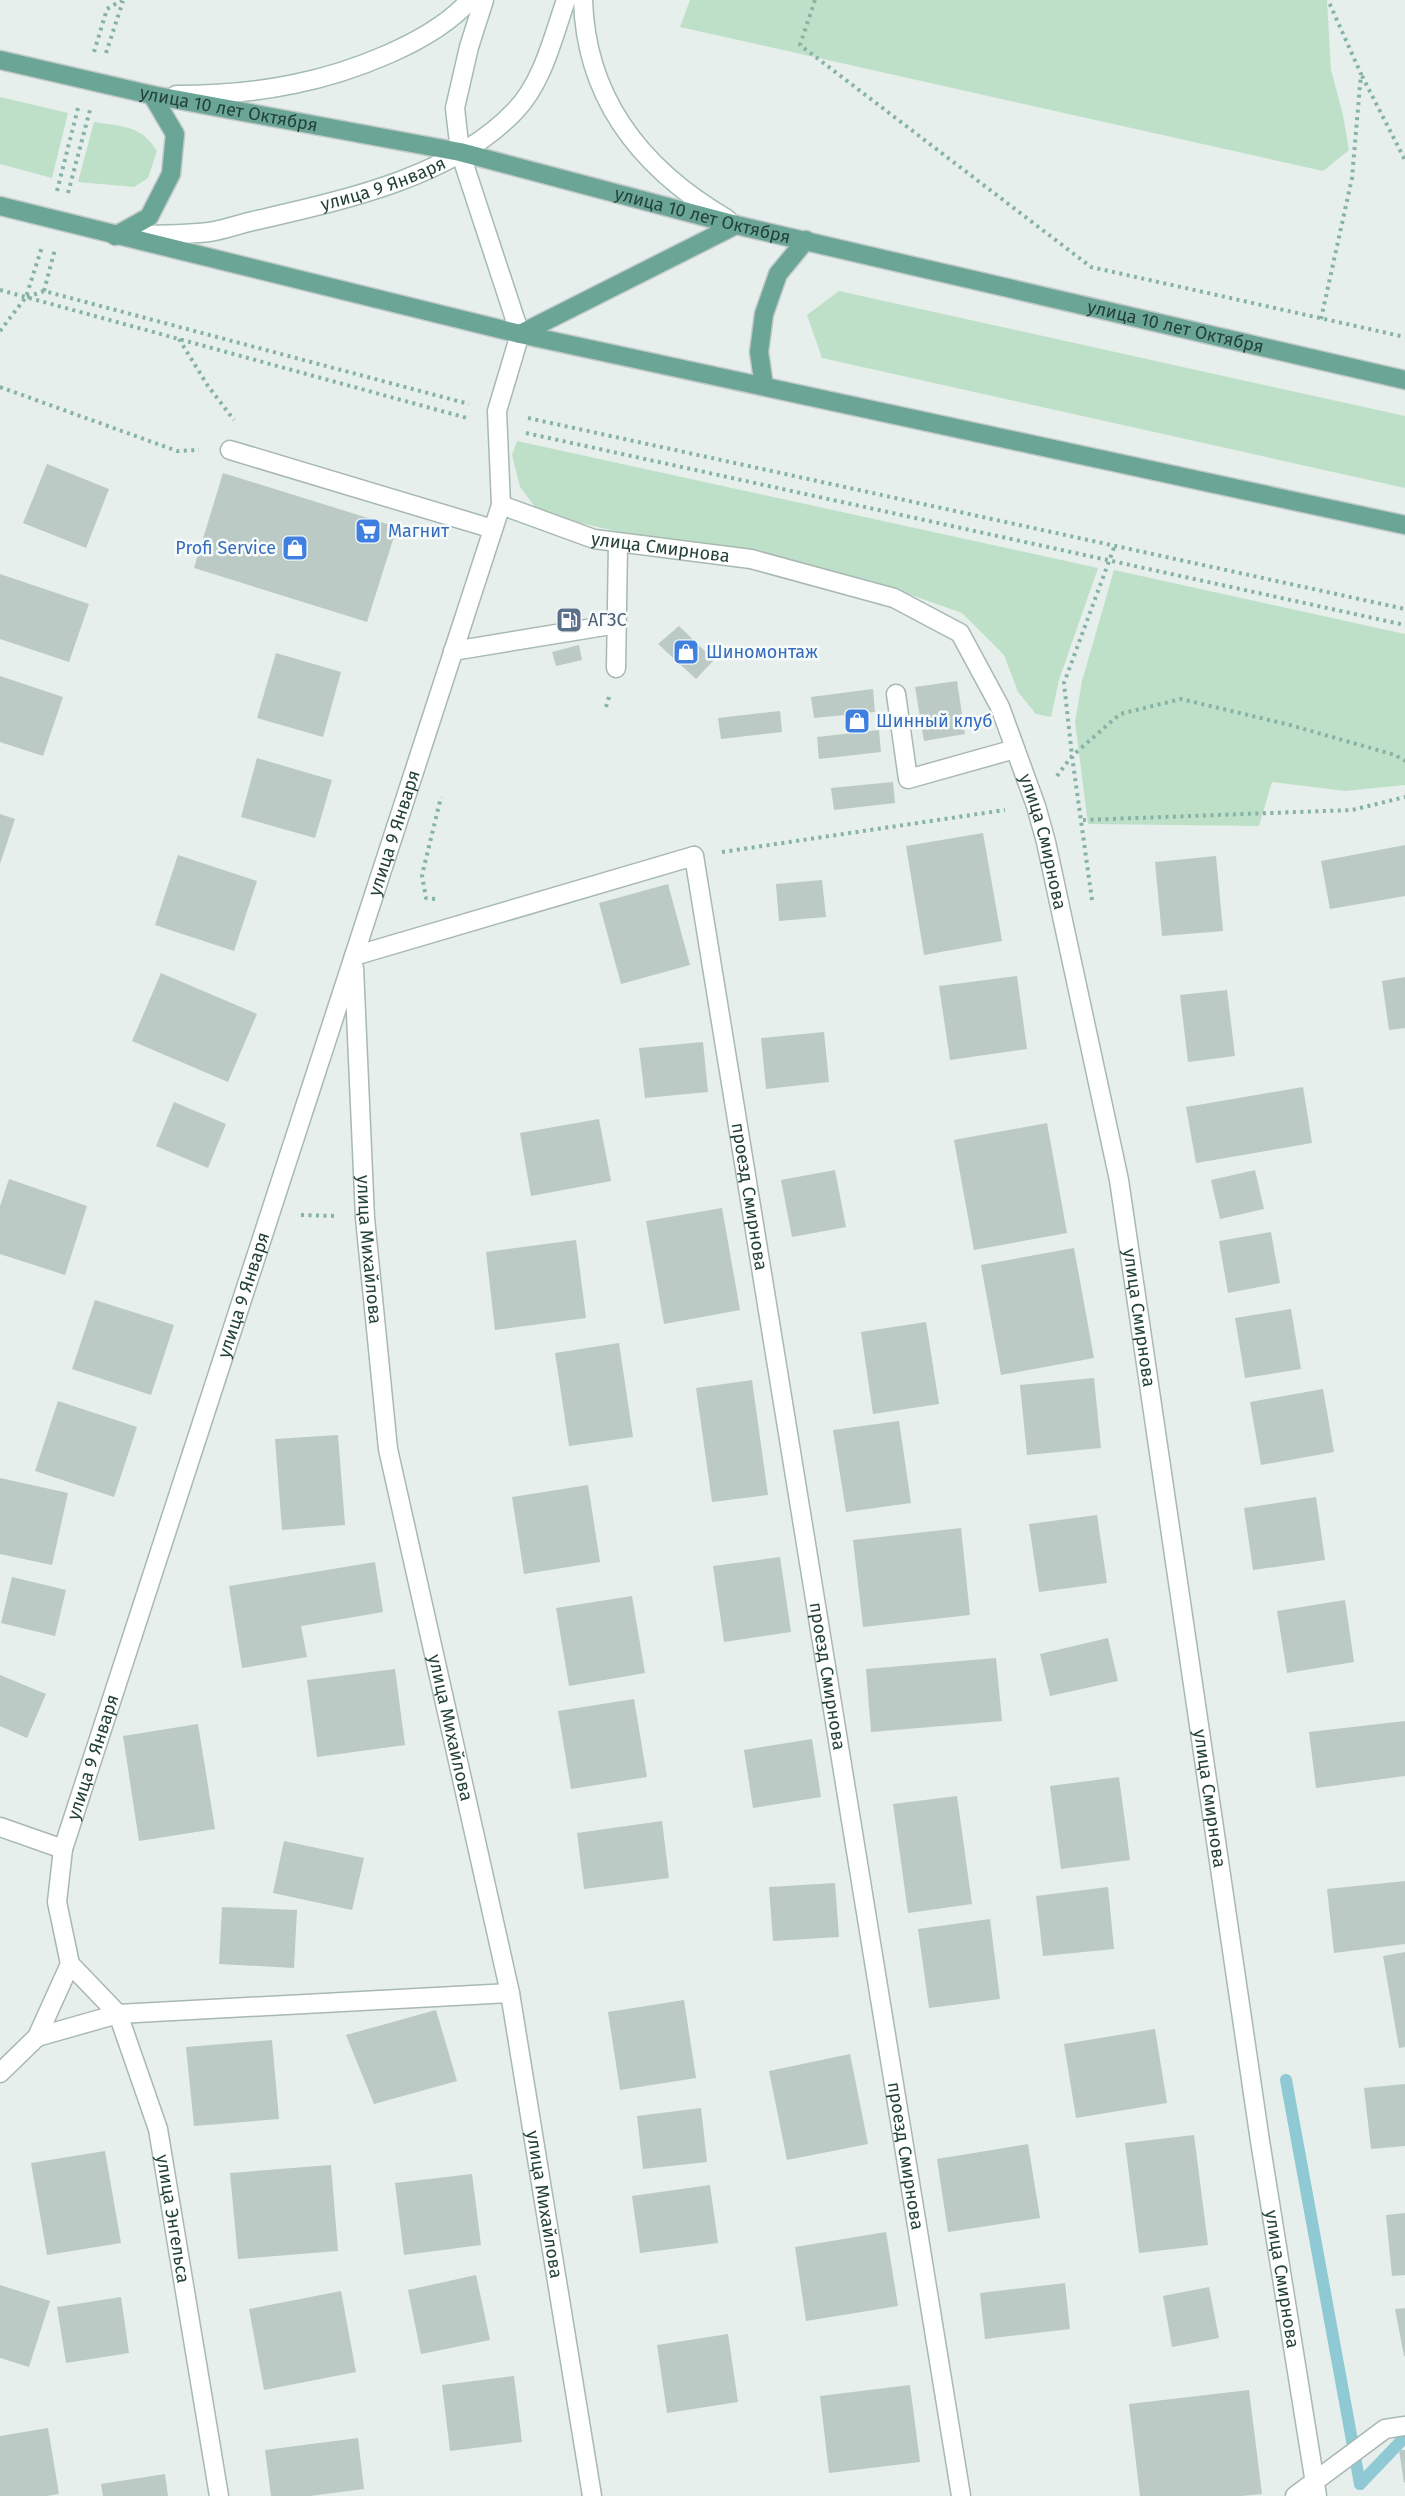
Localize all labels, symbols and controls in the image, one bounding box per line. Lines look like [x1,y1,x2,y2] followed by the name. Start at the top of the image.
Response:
[138,82,320,136] street label: улица 10 лет Октября
[318,152,449,216] street label: улица 9 Января
[612,182,793,248] street label: улица 10 лет Октября
[1085,296,1266,358] street label: улица 10 лет Октября
[353,516,383,546] supermarket icon: Магнит
[388,520,450,542] place label: Магнит
[590,528,731,567] street label: улица Смирнова
[280,533,310,563] shop icon: Profi Service
[175,537,276,559] place label: Profi Service
[554,605,584,635] fuel station icon: АГЗС
[588,609,627,631] place label: АГЗС
[671,637,701,667] shop icon: Шиномонтаж
[706,641,818,663] place label: Шиномонтаж
[842,706,872,736] shop icon: Шинный клуб
[876,710,993,732] place label: Шинный клуб
[363,767,425,899] street label: улица 9 Января
[1014,771,1071,912] street label: улица Смирнова
[727,1121,772,1272] street label: проезд Смирнова
[352,1175,387,1325] street label: улица Михайлова
[213,1229,274,1361] street label: улица 9 Января
[1118,1247,1160,1388] street label: улица Смирнова
[805,1601,850,1752] street label: проезд Смирнова
[423,1652,478,1803] street label: улица Михайлова
[62,1691,124,1823] street label: улица 9 Января
[1189,1728,1231,1869] street label: улица Смирнова
[883,2080,929,2231] street label: проезд Смирнова
[522,2129,567,2280] street label: улица Михайлова
[151,2153,194,2285] street label: улица Энгельса
[1260,2208,1304,2350] street label: улица Смирнова

